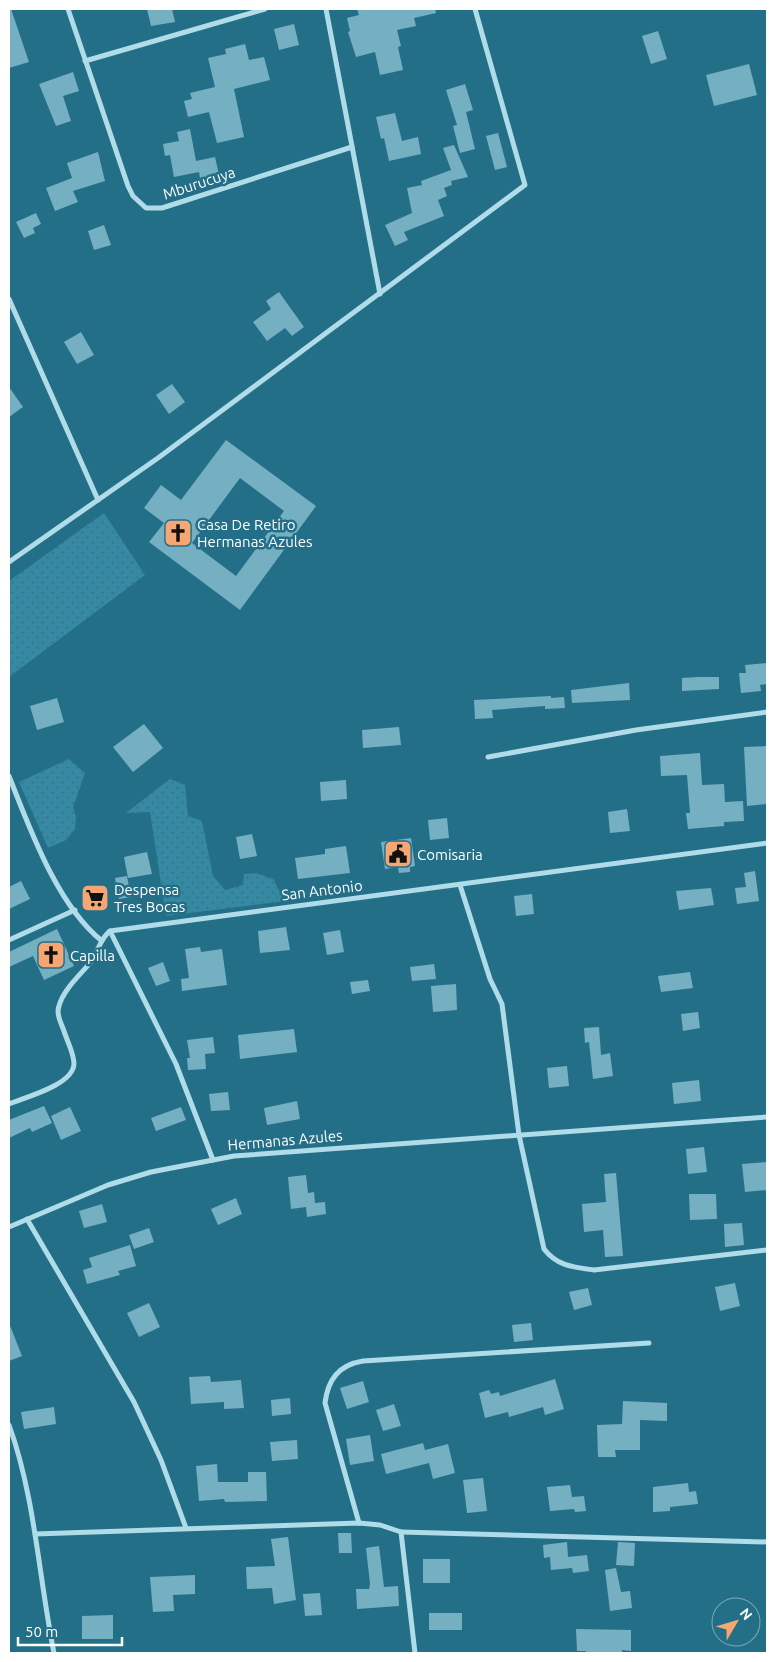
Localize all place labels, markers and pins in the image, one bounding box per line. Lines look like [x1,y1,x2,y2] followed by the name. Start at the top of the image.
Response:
[197,516,312,550] place label: Casa De Retiro Hermanas Azules
[163,518,193,548] church icon: Casa De Retiro Hermanas Azules
[383,839,413,869] public building icon: Comisaria
[417,846,483,863] place label: Comisaria
[114,881,185,915] place label: Despensa Tres Bocas
[80,883,110,913] supermarket icon: Despensa Tres Bocas
[36,940,66,970] church icon: Capilla
[70,947,115,964] place label: Capilla

